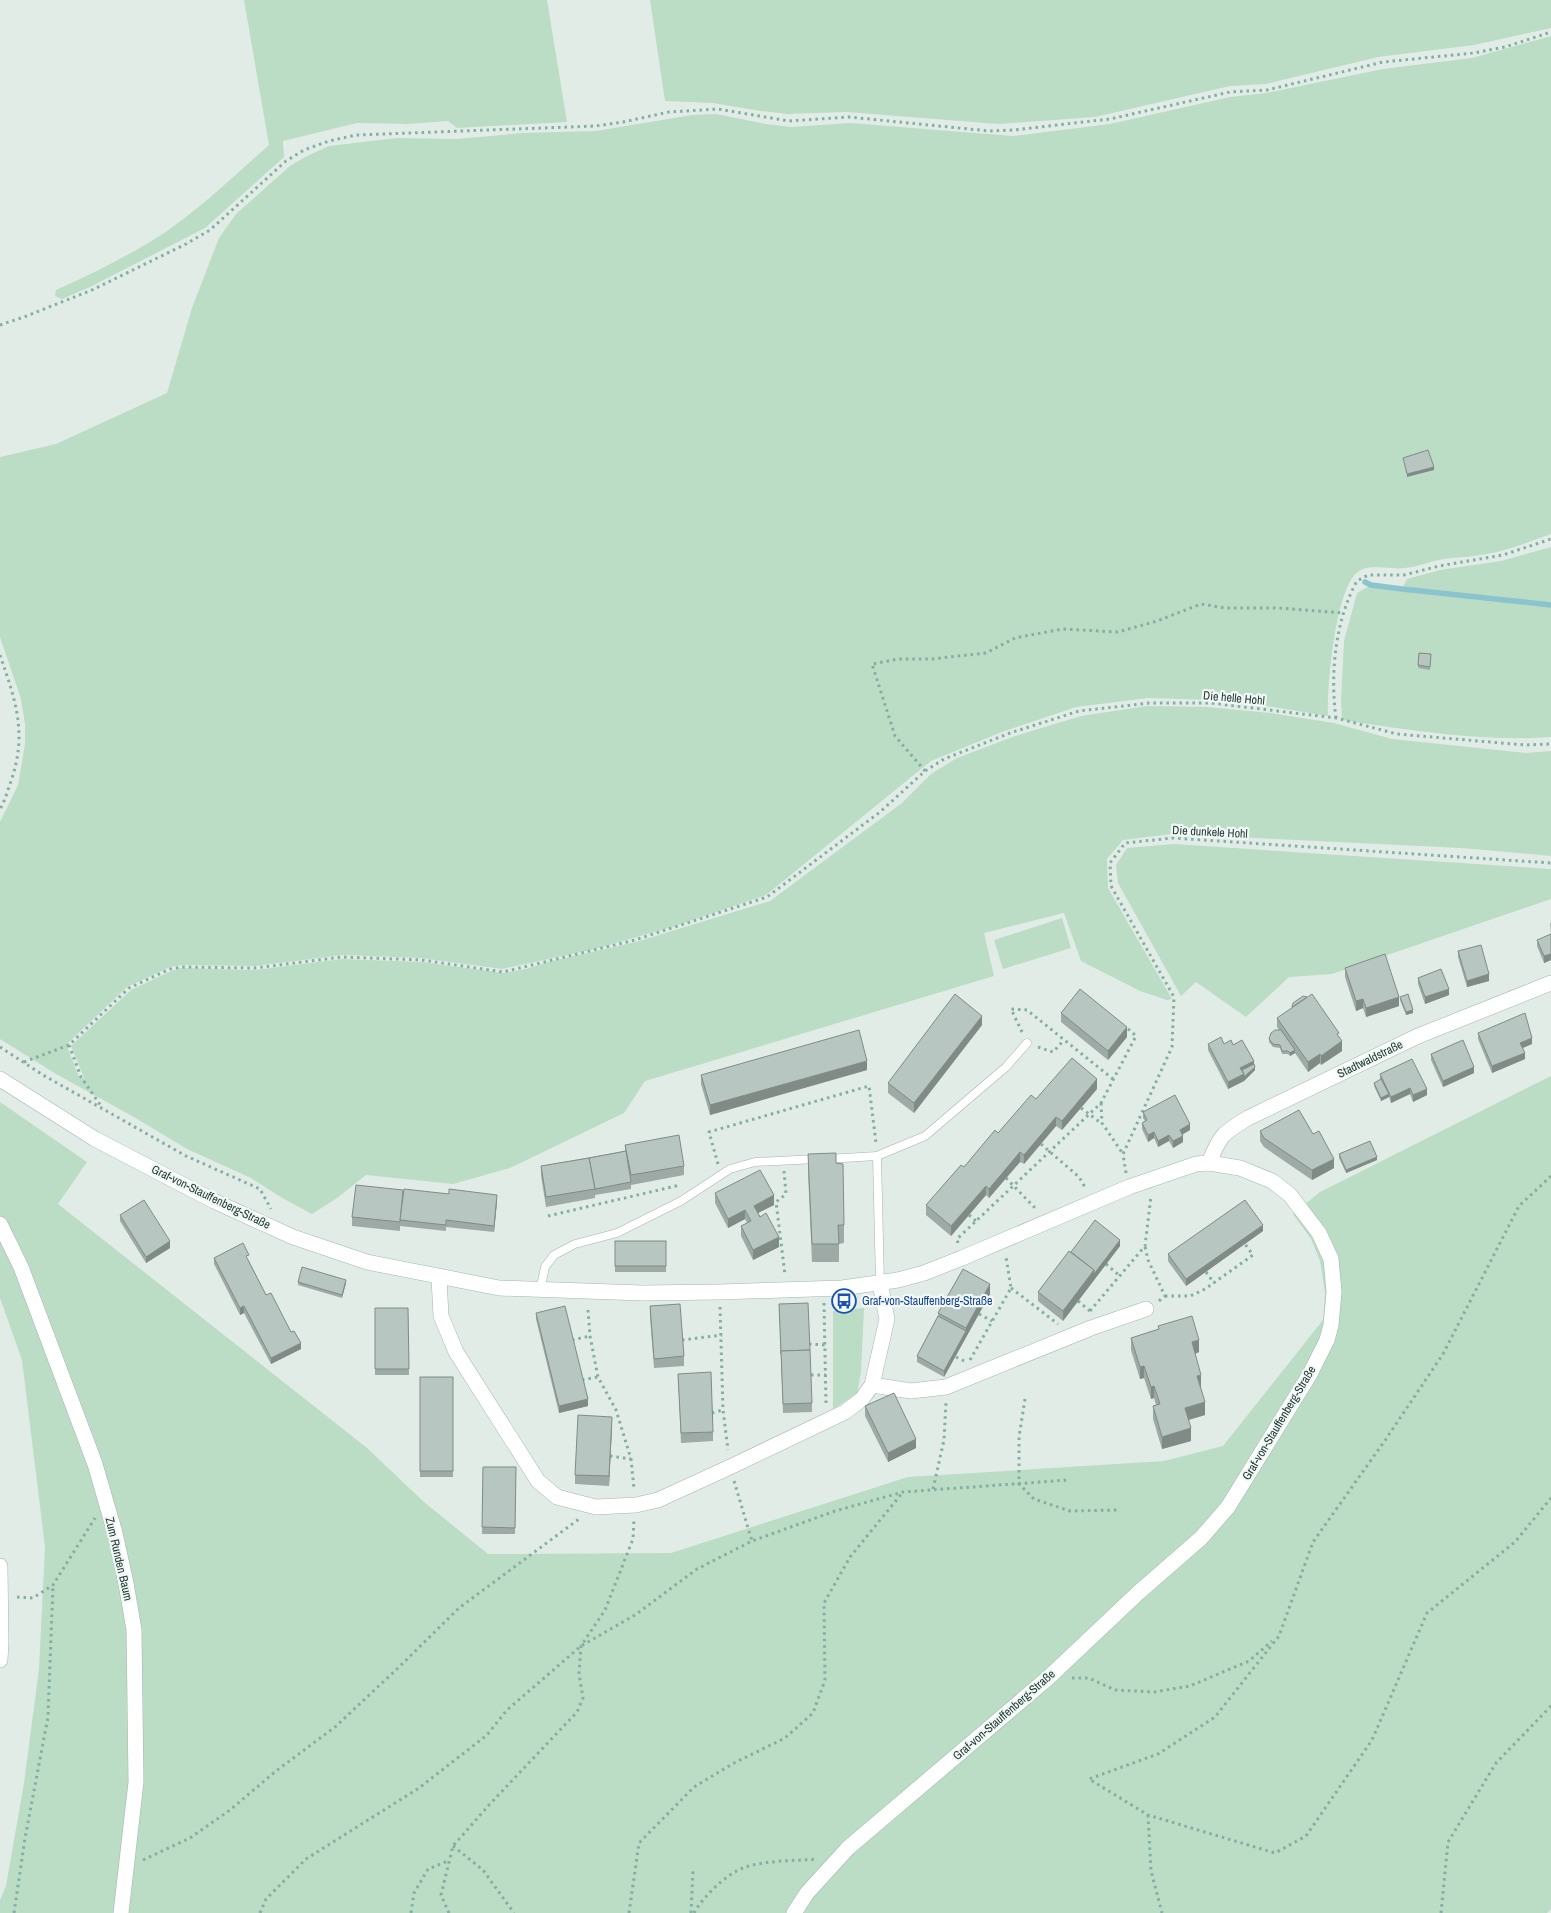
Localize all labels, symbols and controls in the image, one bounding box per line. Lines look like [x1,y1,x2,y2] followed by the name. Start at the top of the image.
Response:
[1203,687,1265,709] street label: Die helle Hohl
[1172,822,1248,842] street label: Die dunkele Hohl
[1335,1036,1405,1082] street label: Stadtwaldstraße
[149,1161,273,1233] street label: Graf-von-Stauffenberg-Straße
[831,1288,857,1314] bus stop icon: Graf-von-Stauffenberg-Straße
[862,1293,993,1309] place label: Graf-von-Stauffenberg-Straße
[1239,1363,1319,1483] street label: Graf-von-Stauffenberg-Straße
[102,1516,136,1602] street label: Zum Runden Baum
[949,1666,1059,1764] street label: Graf-von-Stauffenberg-Straße

